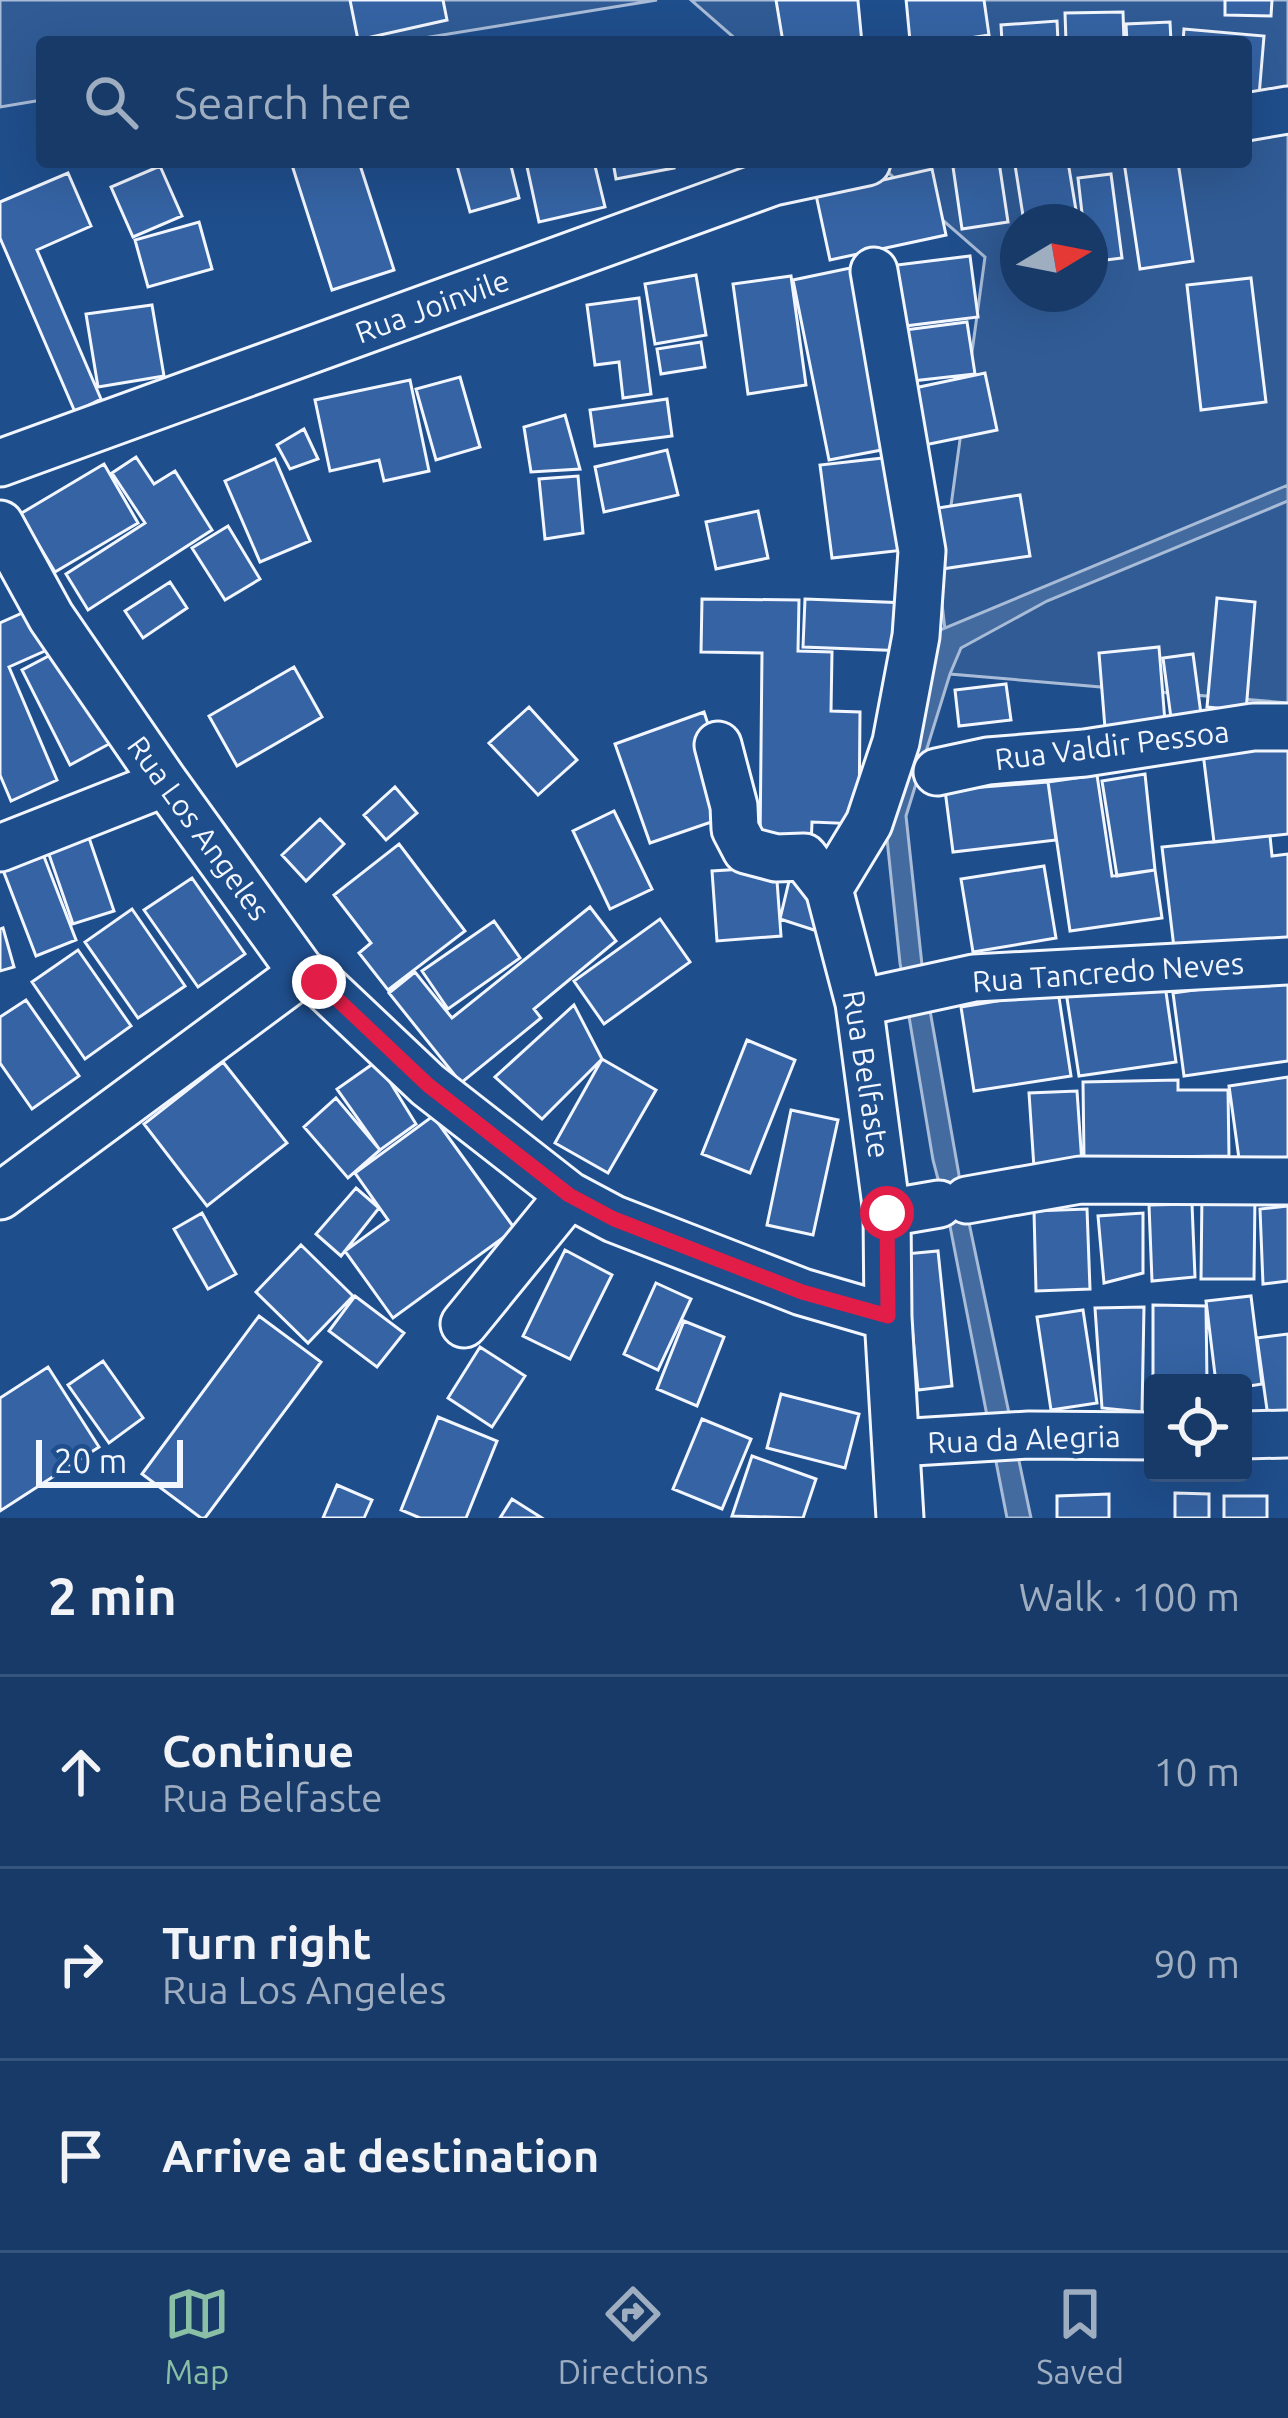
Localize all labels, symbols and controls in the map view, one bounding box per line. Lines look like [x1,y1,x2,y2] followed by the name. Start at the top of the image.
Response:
[36,36,1252,168] search box
[78,69,144,135] icon: search
[174,77,412,128] text: Search here
[1000,204,1108,312] north arrow
[350,262,514,350] street label: Rua Joinvile
[993,714,1231,776] street label: Rua Valdir Pessoa
[121,730,277,926] street label: Rua Los Angeles
[971,946,1245,998] street label: Rua Tancredo Neves
[292,955,346,1009] route end
[837,988,897,1160] street label: Rua Belfaste
[860,1186,914,1240] route start
[1144,1374,1252,1482] map controls
[1144,1374,1252,1482] button: locate
[927,1419,1121,1459] street label: Rua da Alegria
[36,1434,183,1487] scale bar
[54,1442,127,1479] text: 20 m
[48,1567,177,1625] text: 2 min
[1019,1575,1240,1618] text: Walk · 100 m
[162,1725,354,1776] text: Continue
[48,1739,114,1805] icon: ahead
[1153,1750,1240,1793] text: 10 m
[162,1776,383,1819] text: Rua Belfaste
[162,1917,371,1968] text: Turn right
[48,1931,114,1997] icon: right
[1153,1942,1240,1985] text: 90 m
[162,1968,446,2011] text: Rua Los Angeles
[48,2123,114,2189] icon: arrive
[162,2130,599,2181] text: Arrive at destination
[164,2281,230,2390] tab: Map
[558,2281,708,2390] tab: Directions
[1036,2281,1124,2390] tab: Saved

